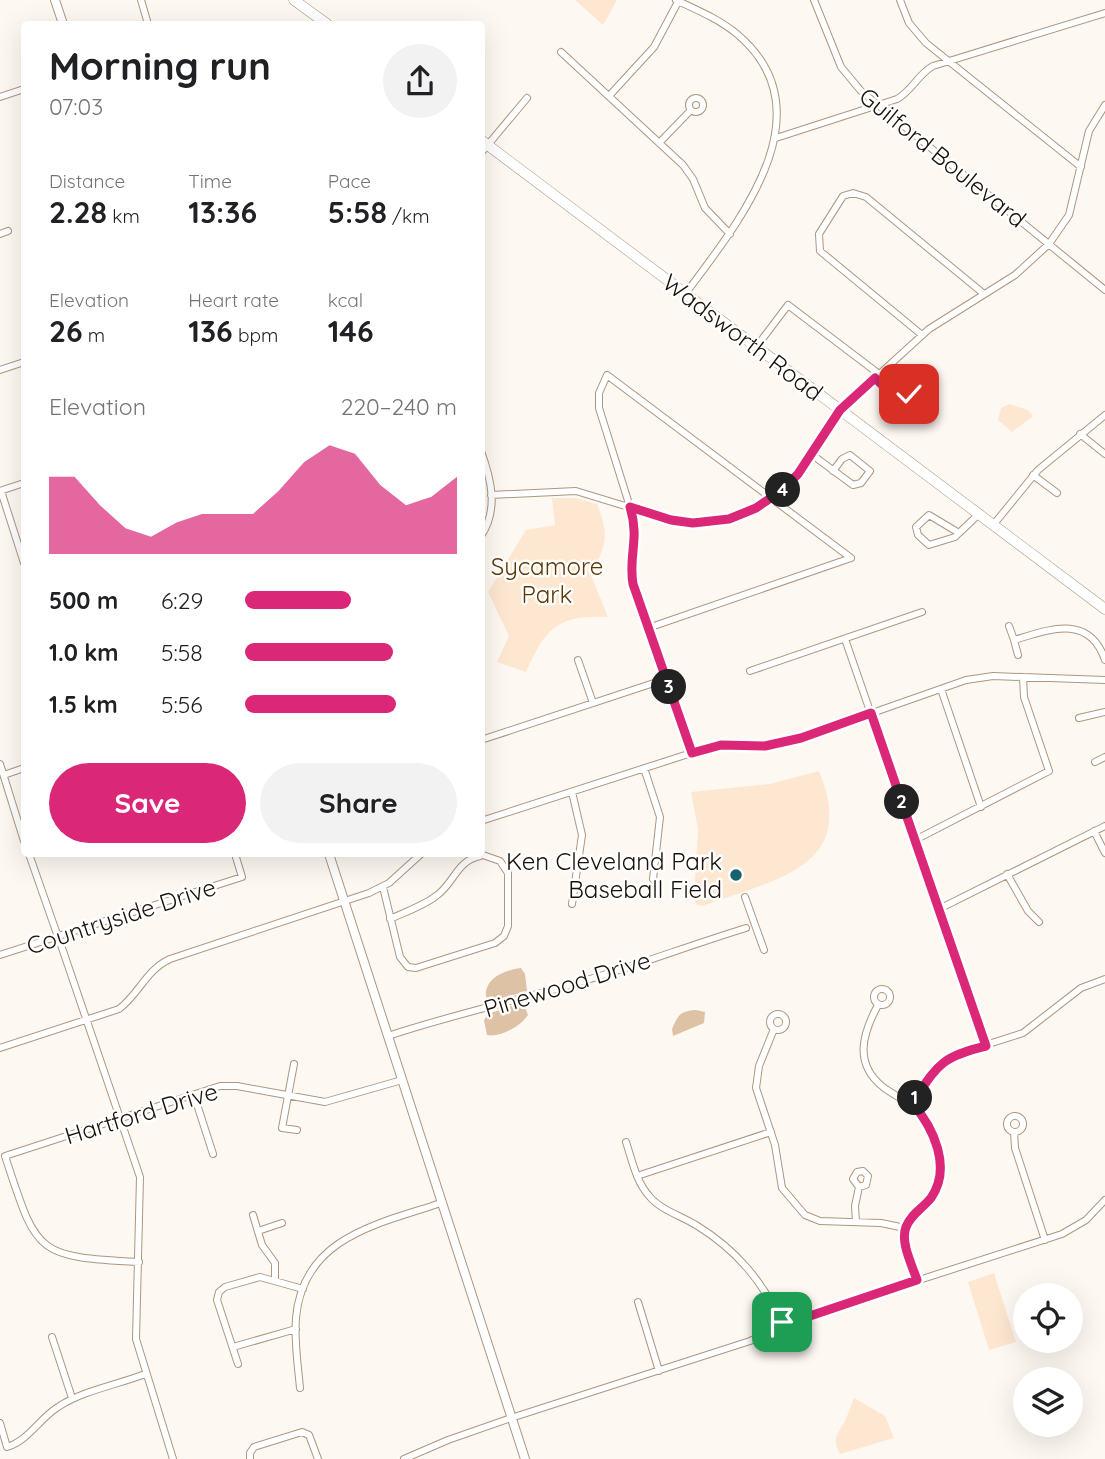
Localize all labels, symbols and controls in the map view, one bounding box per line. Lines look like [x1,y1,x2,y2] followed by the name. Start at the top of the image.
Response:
[49,42,271,90] text: Morning run
[383,44,457,118] button: share
[854,81,1032,233] street label: Guilford Boulevard
[49,92,103,121] text: 07:03
[49,169,125,193] text: Distance
[188,169,232,193] text: Time
[328,169,371,193] text: Pace
[49,193,107,231] text: 2.28
[188,193,257,231] text: 13:36
[328,193,387,231] text: 5:58
[107,204,140,228] text: km
[387,204,429,228] text: /km
[657,267,829,407] street label: Wadsworth Road
[49,288,129,312] text: Elevation
[188,288,279,312] text: Heart rate
[328,288,363,312] text: kcal
[49,312,83,350] text: 26
[188,312,233,350] text: 136
[328,312,374,350] text: 146
[83,323,105,347] text: m
[233,323,278,347] text: bpm
[879,364,939,424] pin
[890,375,928,413] icon: check
[49,392,146,421] text: Elevation
[341,392,457,421] text: 220–240 m
[766,472,800,508] pin: 4
[777,477,788,501] text: 4
[491,551,603,609] park label: Sycamore Park
[49,586,118,615] text: 500 m
[161,586,203,615] text: 6:29
[49,638,119,667] text: 1.0 km
[161,638,203,667] text: 5:58
[652,670,686,704] pin: 3
[663,674,674,698] text: 3
[49,690,118,719] text: 1.5 km
[161,690,203,719] text: 5:56
[49,763,246,843] button: Save
[260,763,457,843] button: Share
[884,784,920,820] pin: 2
[896,789,907,813] text: 2
[506,846,722,904] place label: Ken Cleveland Park Baseball Field
[728,867,744,883] marker: Ken Cleveland Park Baseball Field
[23,871,219,961] street label: Countryside Drive
[480,944,654,1024] street label: Pinewood Drive
[61,1075,221,1151] street label: Hartford Drive
[898,1080,932,1116] pin: 1
[911,1085,918,1109] text: 1
[1013,1283,1083,1437] map controls
[1013,1283,1083,1353] button: locate
[752,1292,812,1352] pin
[763,1303,801,1341] icon: arrive
[1013,1367,1083,1437] button: layers

